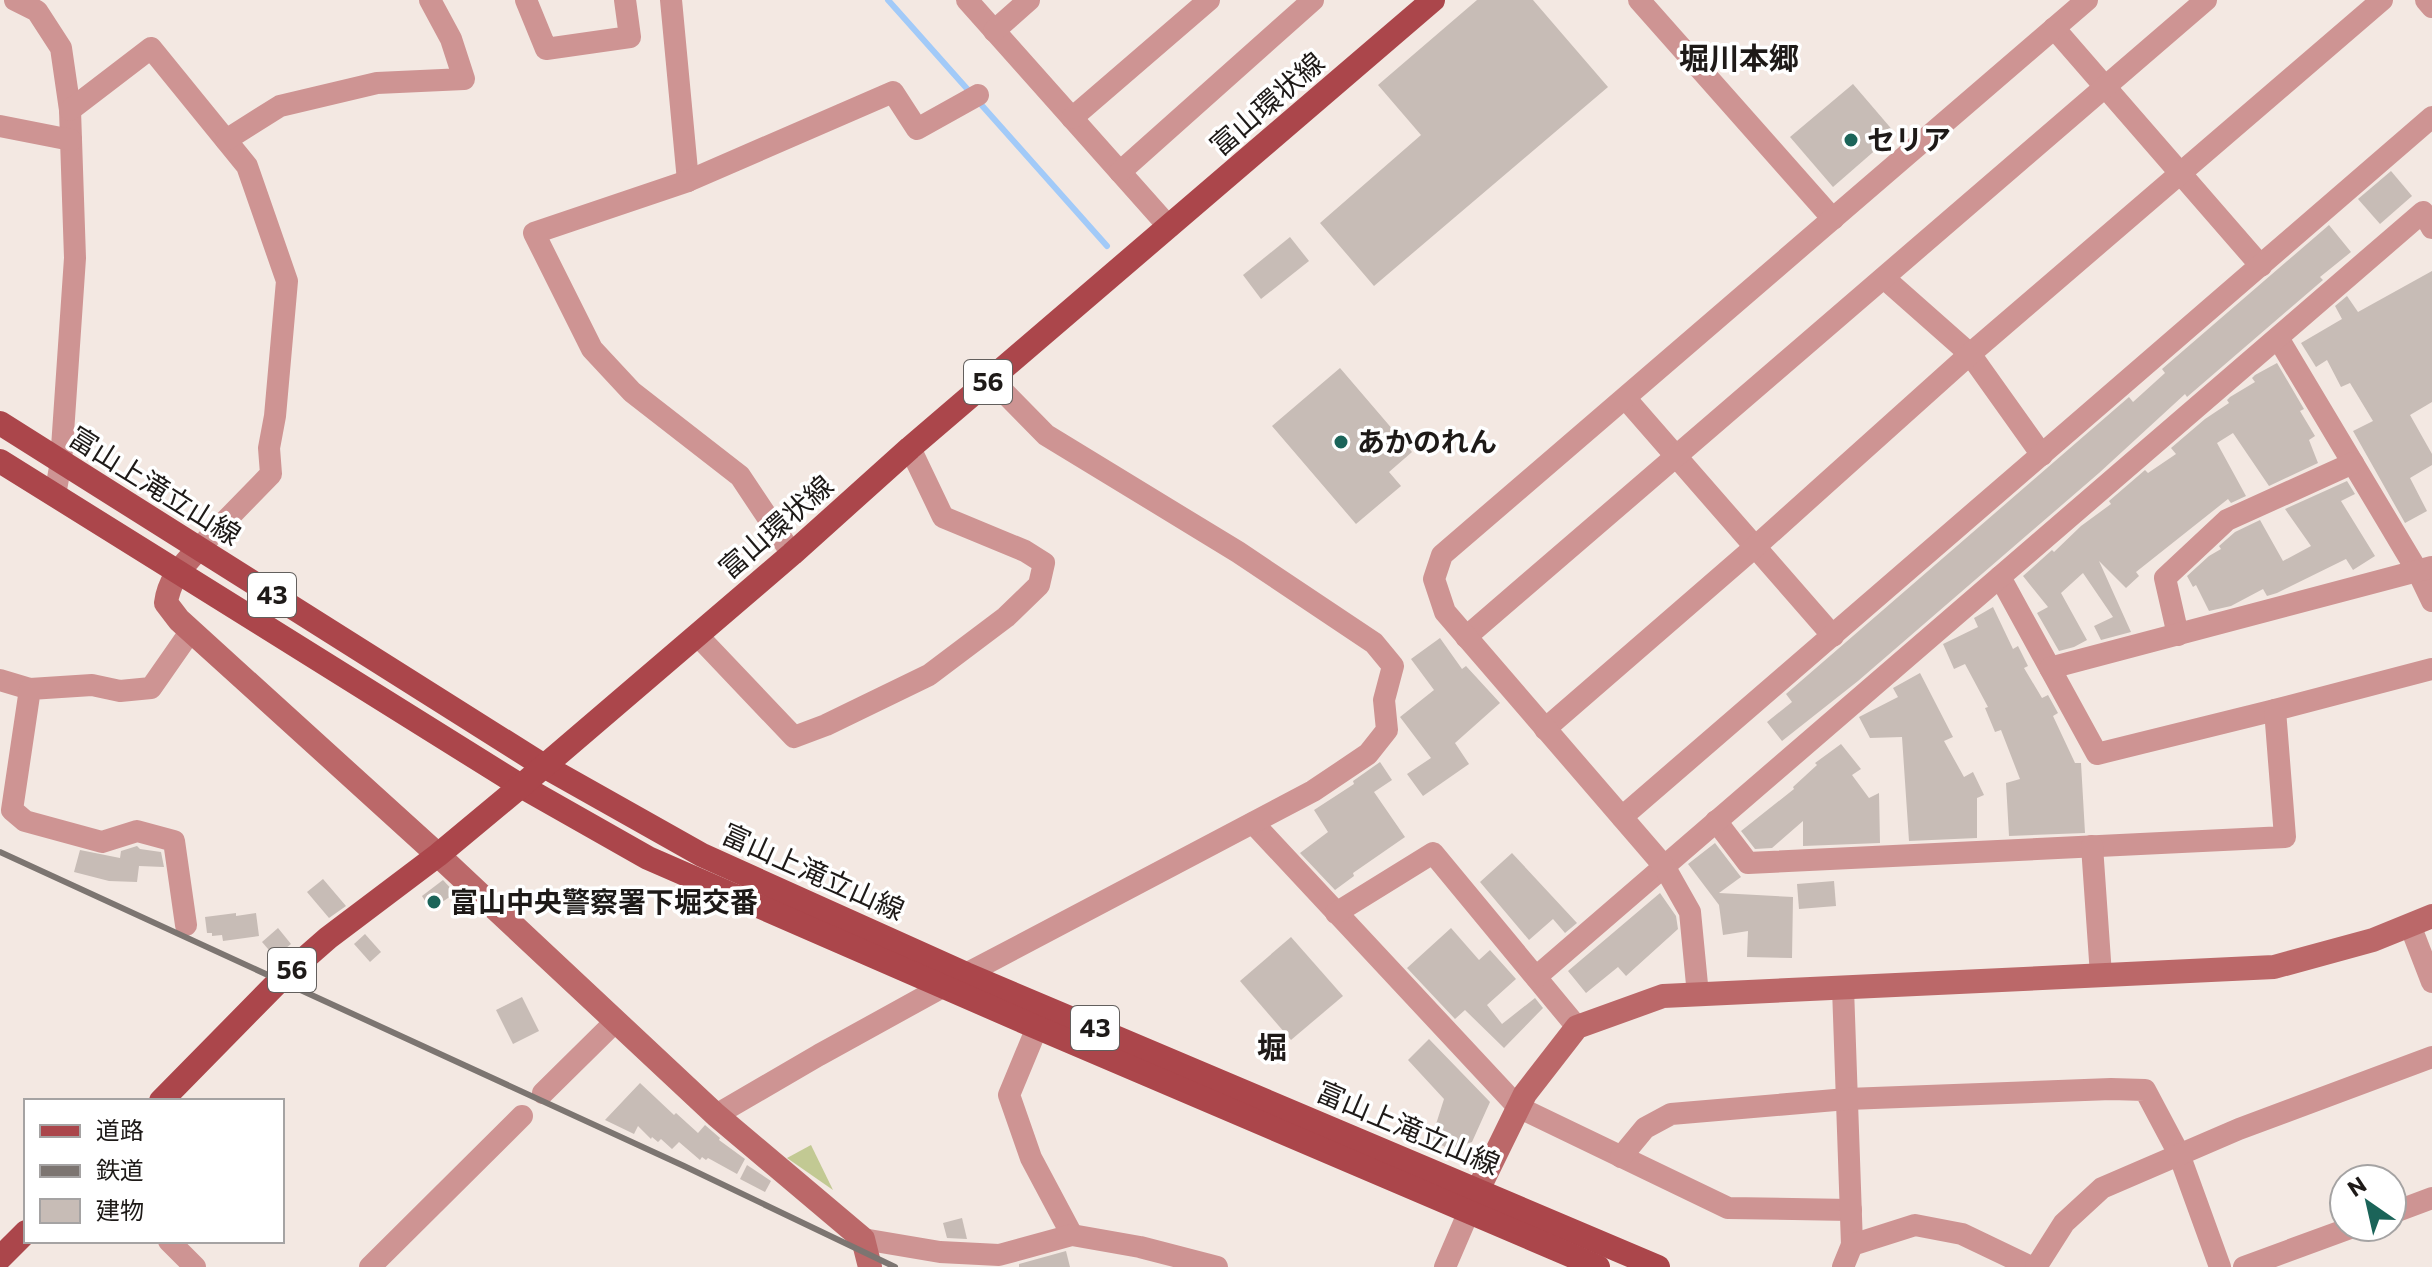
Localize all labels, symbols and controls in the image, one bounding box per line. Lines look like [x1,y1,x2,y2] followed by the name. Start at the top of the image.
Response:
[1679,38,1799,75] district label: 堀川本郷
[1202,44,1330,162] street label: 富山環状線
[1867,122,1951,156] place label: セリア
[1842,131,1860,149] marker: セリア
[964,360,1012,404] road number: 56
[63,419,248,552] street label: 富山上滝立山線
[1357,424,1497,458] place label: あかのれん
[1332,433,1350,451] marker: あかのれん
[711,467,839,585] street label: 富山環状線
[248,573,296,617] road number: 43
[717,816,910,926] street label: 富山上滝立山線
[450,884,758,918] place label: 富山中央警察署下堀交番
[425,893,443,911] marker: 富山中央警察署下堀交番
[268,948,316,992] road number: 56
[1071,1006,1119,1050] road number: 43
[1257,1027,1287,1064] district label: 堀
[1312,1073,1505,1181] street label: 富山上滝立山線
[24,1099,284,1243] legend
[96,1115,144,1144] text: 道路
[96,1155,144,1184] text: 鉄道
[2328,1163,2408,1243] north arrow
[2342,1170,2371,1202] text: N
[96,1195,144,1224] text: 建物

